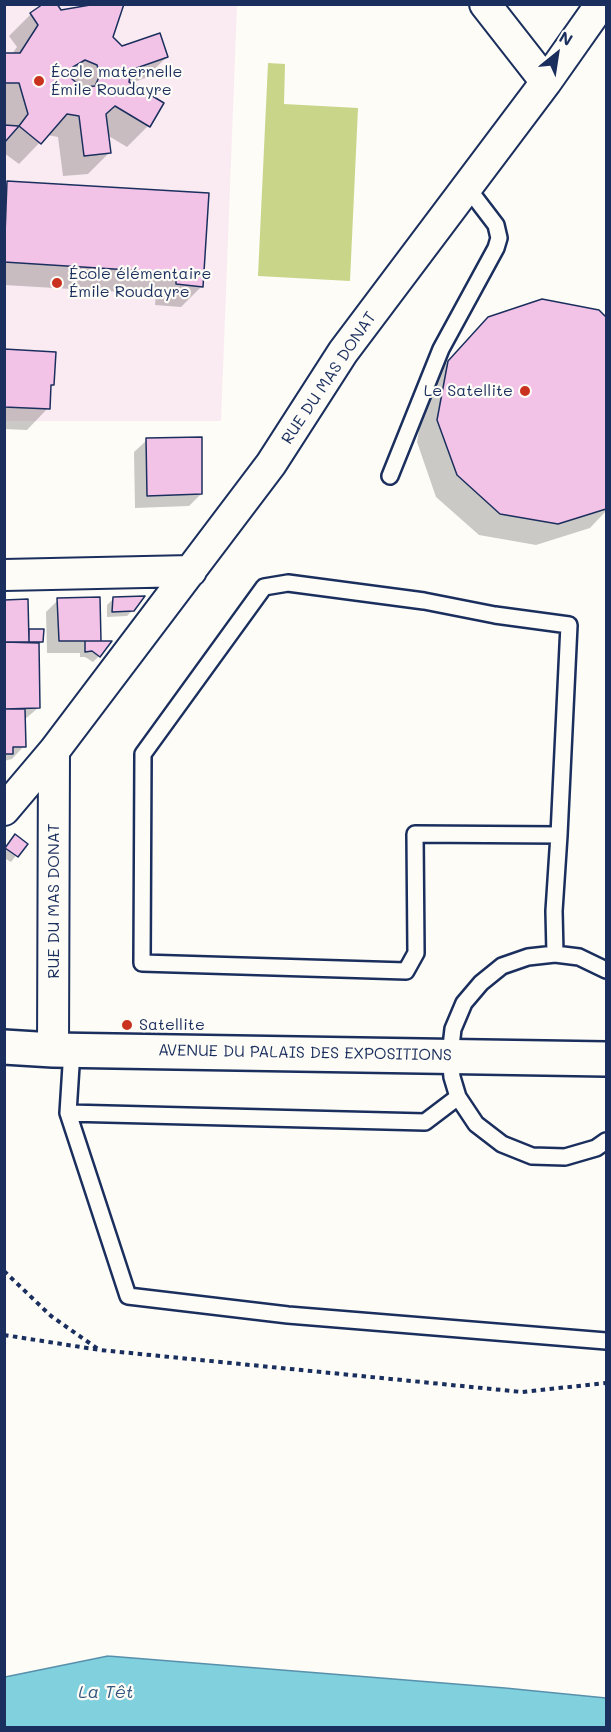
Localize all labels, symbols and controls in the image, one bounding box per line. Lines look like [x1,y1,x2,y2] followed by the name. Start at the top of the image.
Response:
[527,24,587,84] north arrow
[556,26,577,50] text: N
[51,62,183,100] place label: École maternelle Émile Roudayre
[32,74,46,88] marker: École maternelle Émile Roudayre
[69,264,211,302] place label: École élémentaire Émile Roudayre
[50,276,64,290] marker: École élémentaire Émile Roudayre
[278,308,380,448] street label: RUE DU MAS DONAT
[424,381,513,401] place label: Le Satellite
[518,384,532,398] marker: Le Satellite
[44,823,64,979] street label: RUE DU MAS DONAT
[139,1015,205,1035] place label: Satellite
[120,1018,134,1032] marker: Satellite
[158,1041,452,1065] street label: AVENUE DU PALAIS DES EXPOSITIONS
[78,1681,134,1703] water label: La Têt

